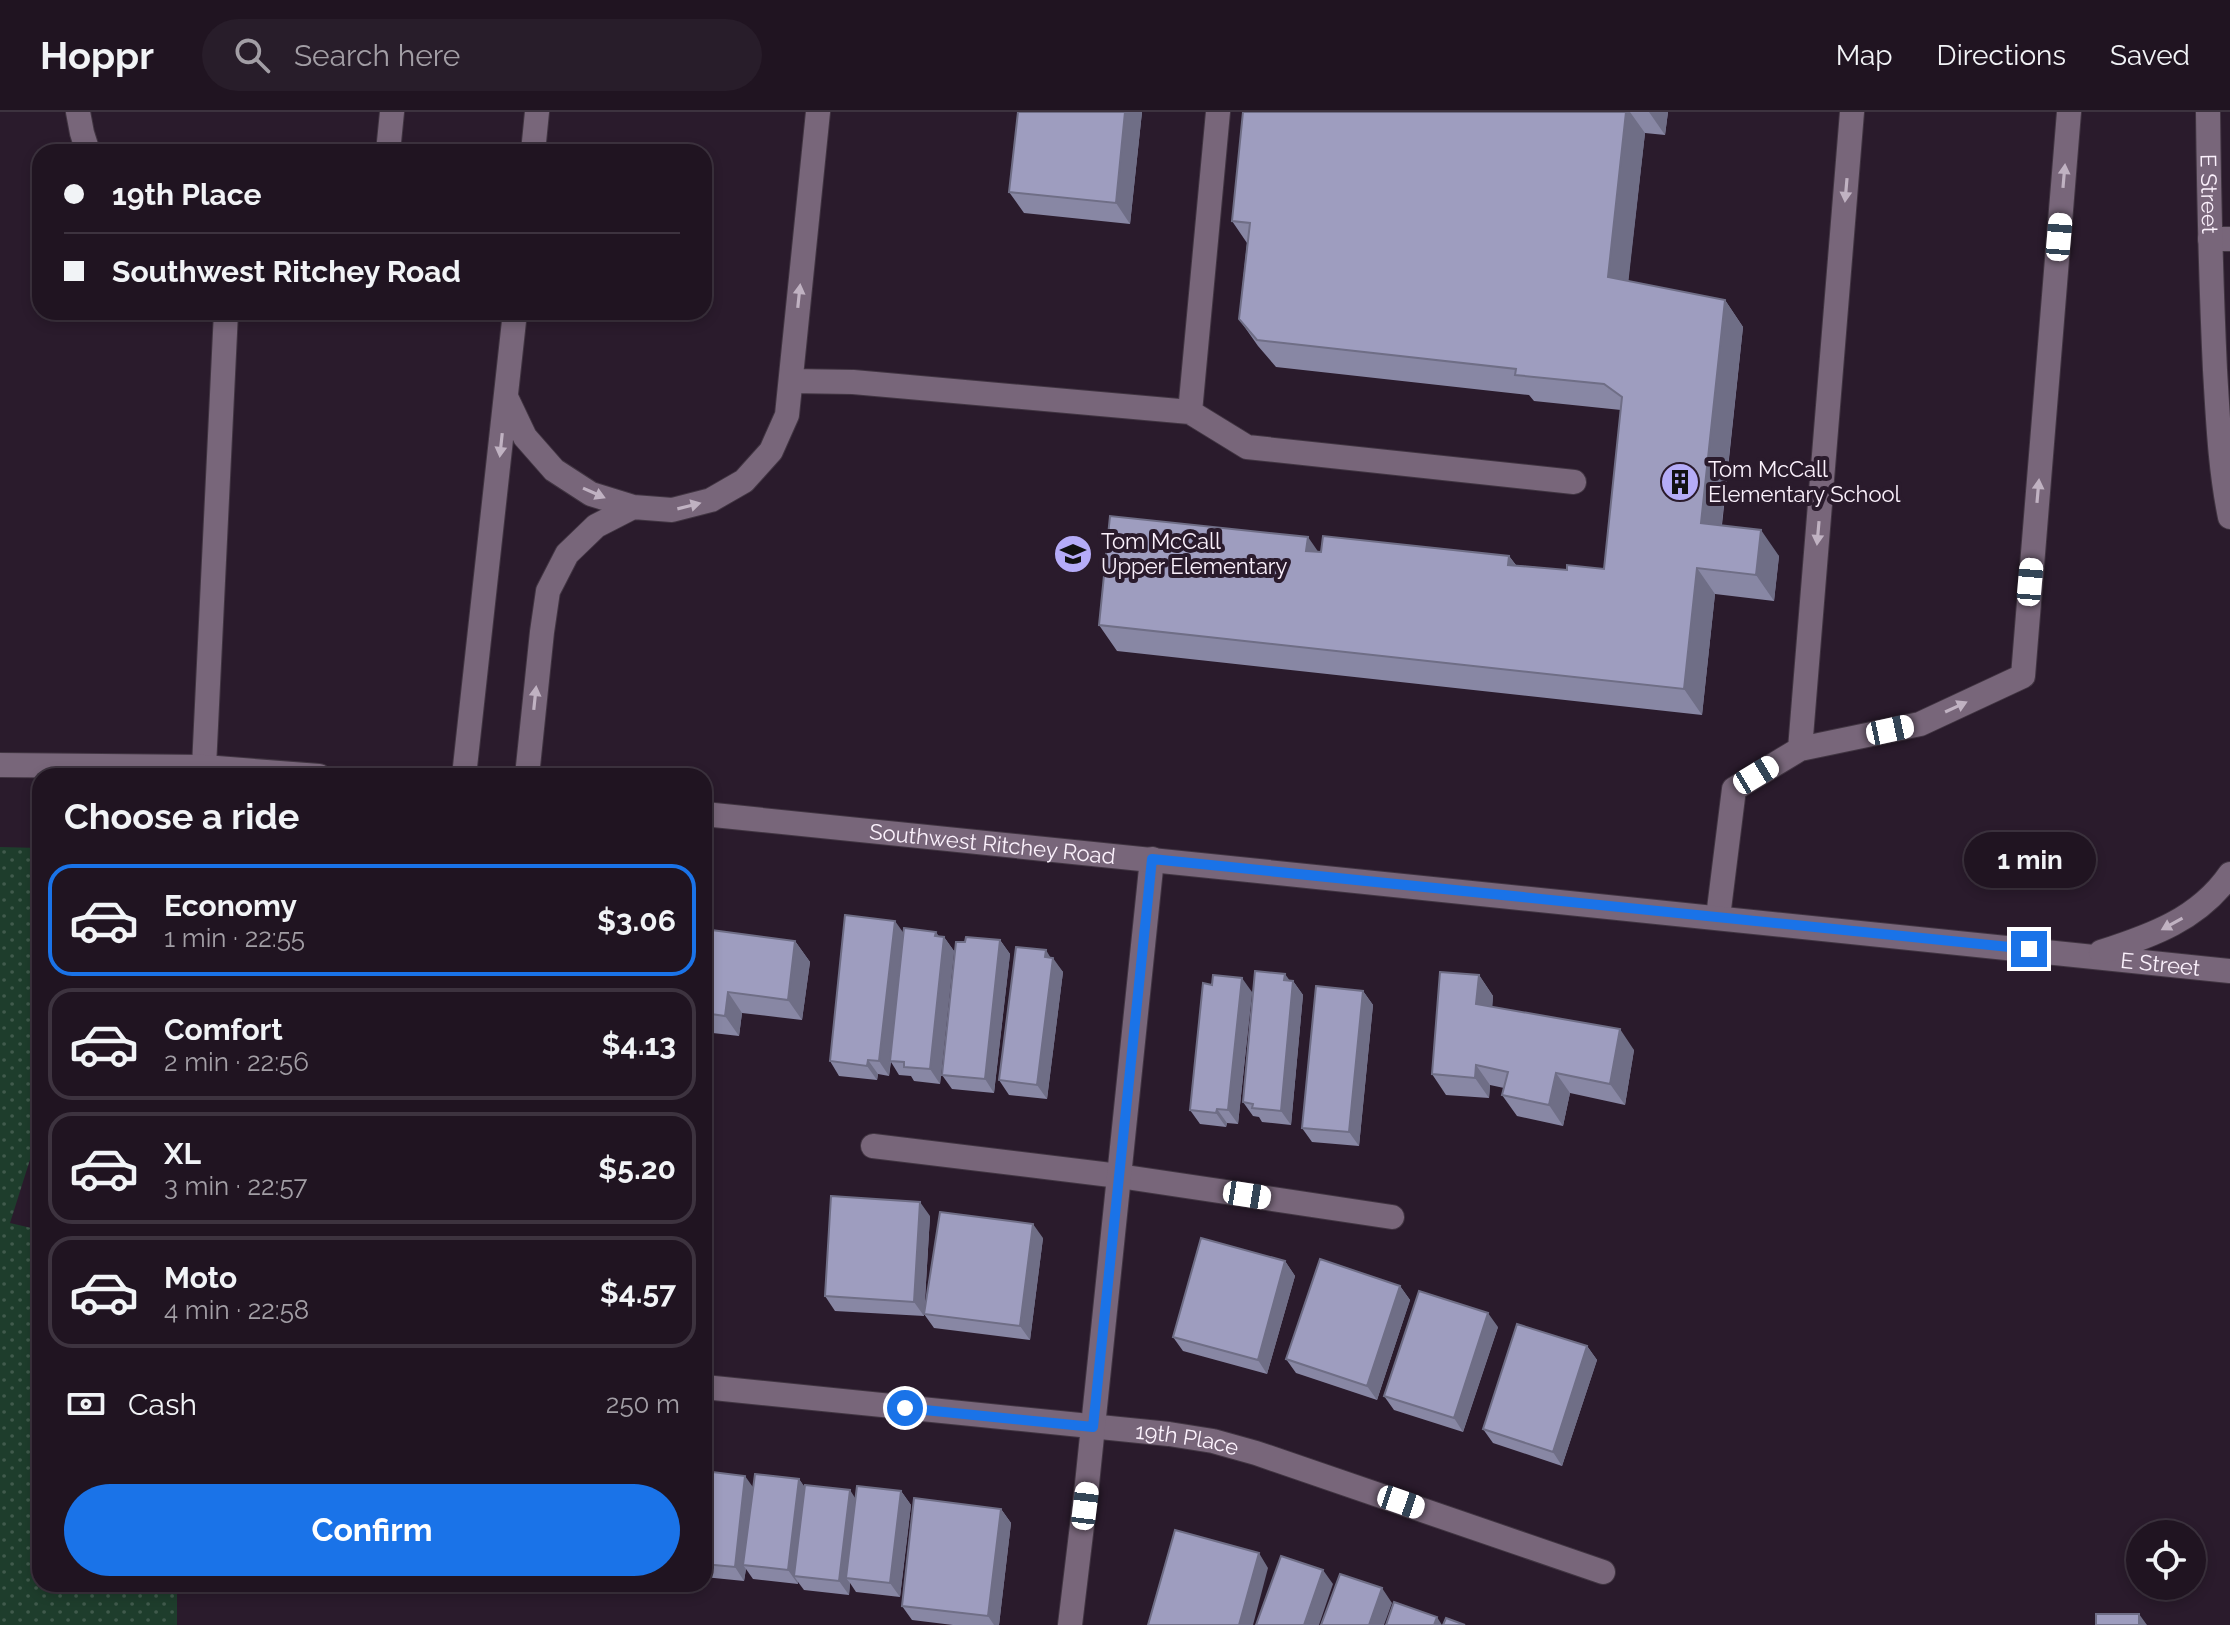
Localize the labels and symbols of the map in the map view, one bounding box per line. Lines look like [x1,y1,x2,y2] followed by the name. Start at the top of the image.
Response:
[2196,154,2223,235] street label: E Street
[2058,163,2071,188] one-way arrow
[1839,178,1852,203] one-way arrow
[2045,212,2073,262] car
[793,283,806,308] one-way arrow
[494,433,507,458] one-way arrow
[1708,456,1901,507] place label: Tom McCall Elementary School
[1659,461,1701,503] building icon: Tom McCall Elementary School
[2032,478,2045,503] one-way arrow
[582,486,606,500] one-way arrow
[676,499,701,511] one-way arrow
[1811,521,1824,546] one-way arrow
[1101,528,1288,579] place label: Tom McCall Upper Elementary
[1052,533,1094,575] school or university icon: Tom McCall Upper Elementary
[2016,557,2044,607] car
[528,685,541,710] one-way arrow
[1944,700,1968,714] one-way arrow
[1864,713,1916,747] car
[1729,752,1783,798] car
[868,818,1117,869] street label: Southwest Ritchey Road
[1963,833,2095,889] callout: 1 min
[2161,917,2183,931] one-way arrow
[2011,931,2047,967] route end
[2119,947,2202,981] street label: E Street
[1221,1179,1273,1211] car
[887,1390,923,1426] route start
[1134,1418,1242,1461] street label: 19th Place
[1070,1481,1100,1531] car
[1374,1483,1428,1521] car

